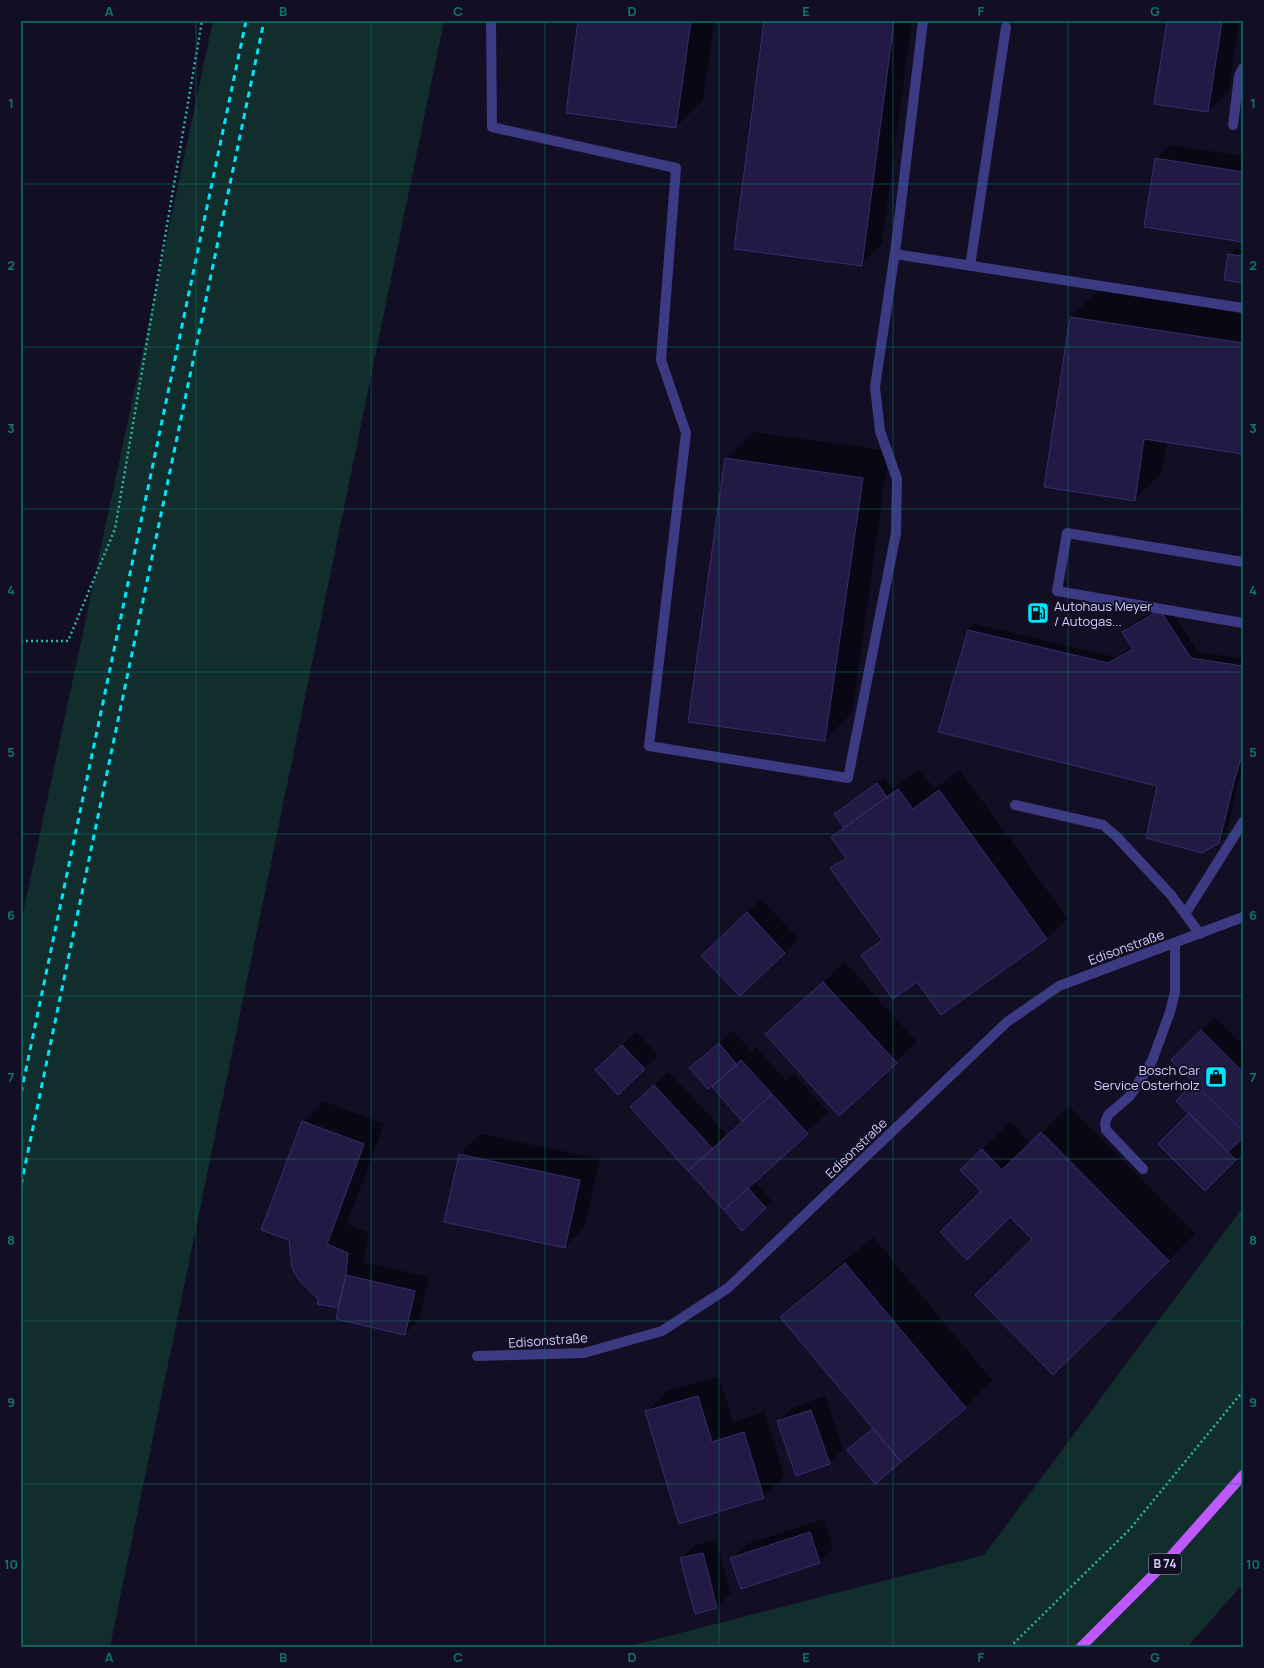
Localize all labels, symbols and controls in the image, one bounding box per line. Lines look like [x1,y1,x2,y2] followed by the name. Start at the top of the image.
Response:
[105,2,114,20] text: A
[279,2,287,20] text: B
[453,2,463,20] text: C
[627,2,637,20] text: D
[802,2,810,20] text: E
[978,2,985,20] text: F
[1150,2,1160,20] text: G
[8,94,14,112] text: 1
[1250,94,1256,112] text: 1
[7,256,15,274] text: 2
[1249,256,1257,274] text: 2
[7,419,15,437] text: 3
[1249,419,1257,437] text: 3
[7,581,15,599] text: 4
[1249,581,1257,599] text: 4
[1054,597,1152,630] place label: Autohaus Meyer / Autogas...
[1025,600,1051,626] fuel station icon: Autohaus Meyer / Autogas...
[7,743,15,761] text: 5
[1249,743,1257,761] text: 5
[7,906,15,924] text: 6
[1249,906,1257,924] text: 6
[1086,925,1167,969] street label: Edisonstraße
[1094,1061,1200,1094] place label: Bosch Car Service Osterholz
[1203,1064,1229,1090] shop icon: Bosch Car Service Osterholz
[8,1068,15,1086] text: 7
[1250,1068,1257,1086] text: 7
[821,1114,891,1182] street label: Edisonstraße
[7,1231,15,1249] text: 8
[1249,1231,1257,1249] text: 8
[508,1328,589,1352] street label: Edisonstraße
[7,1393,15,1411] text: 9
[1249,1393,1257,1411] text: 9
[1149,1554,1181,1574] road number: B 74
[4,1555,18,1573] text: 10
[1246,1555,1260,1573] text: 10
[105,1648,114,1666] text: A
[279,1648,287,1666] text: B
[453,1648,463,1666] text: C
[627,1648,637,1666] text: D
[802,1648,810,1666] text: E
[978,1648,985,1666] text: F
[1150,1648,1160,1666] text: G

